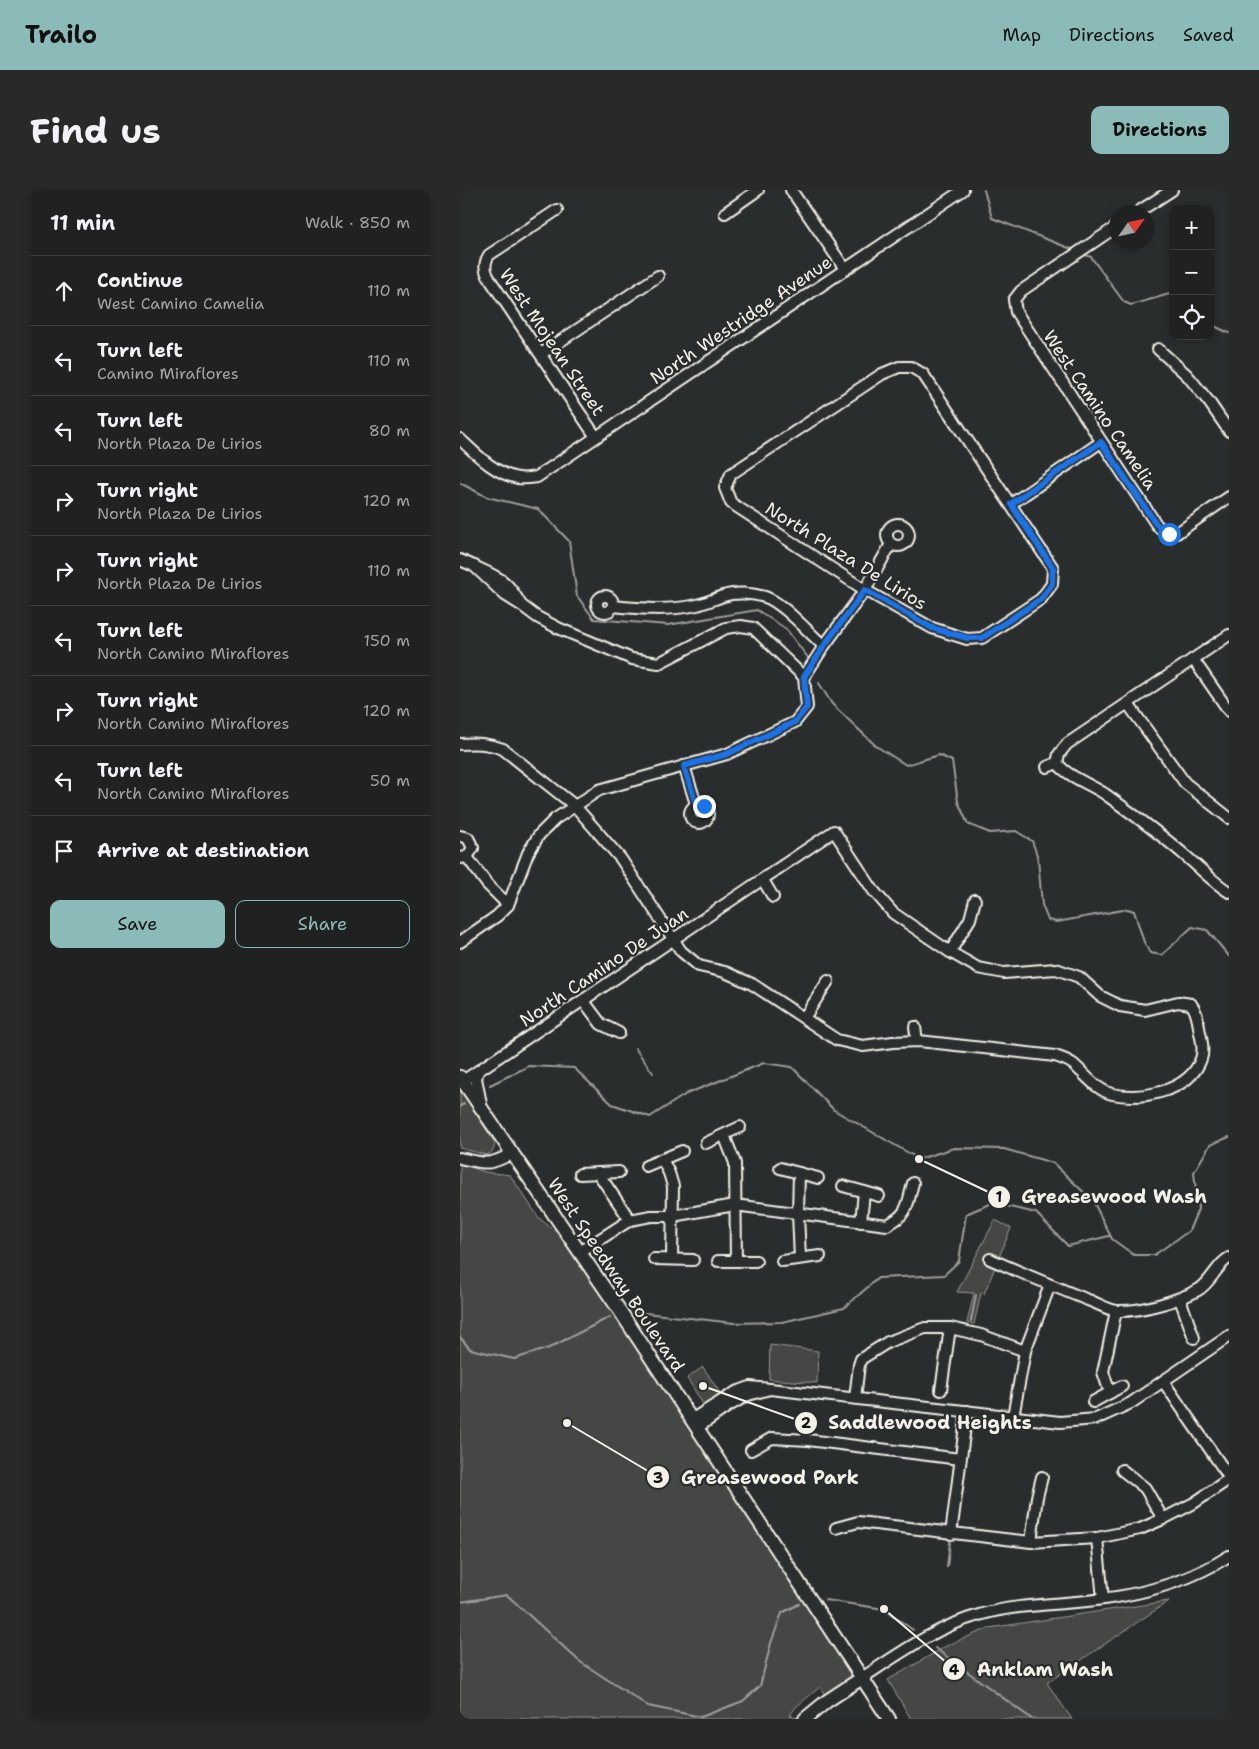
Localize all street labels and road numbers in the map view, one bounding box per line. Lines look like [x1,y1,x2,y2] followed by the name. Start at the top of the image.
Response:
[645,250,837,390] street label: North Westridge Avenue
[494,264,610,421] street label: West Mojean Street
[1037,325,1163,495] street label: West Camino Camelia
[761,496,931,616] street label: North Plaza De Lirios
[515,902,693,1032] street label: North Camino De Juan
[542,1173,690,1377] street label: West Speedway Boulevard

